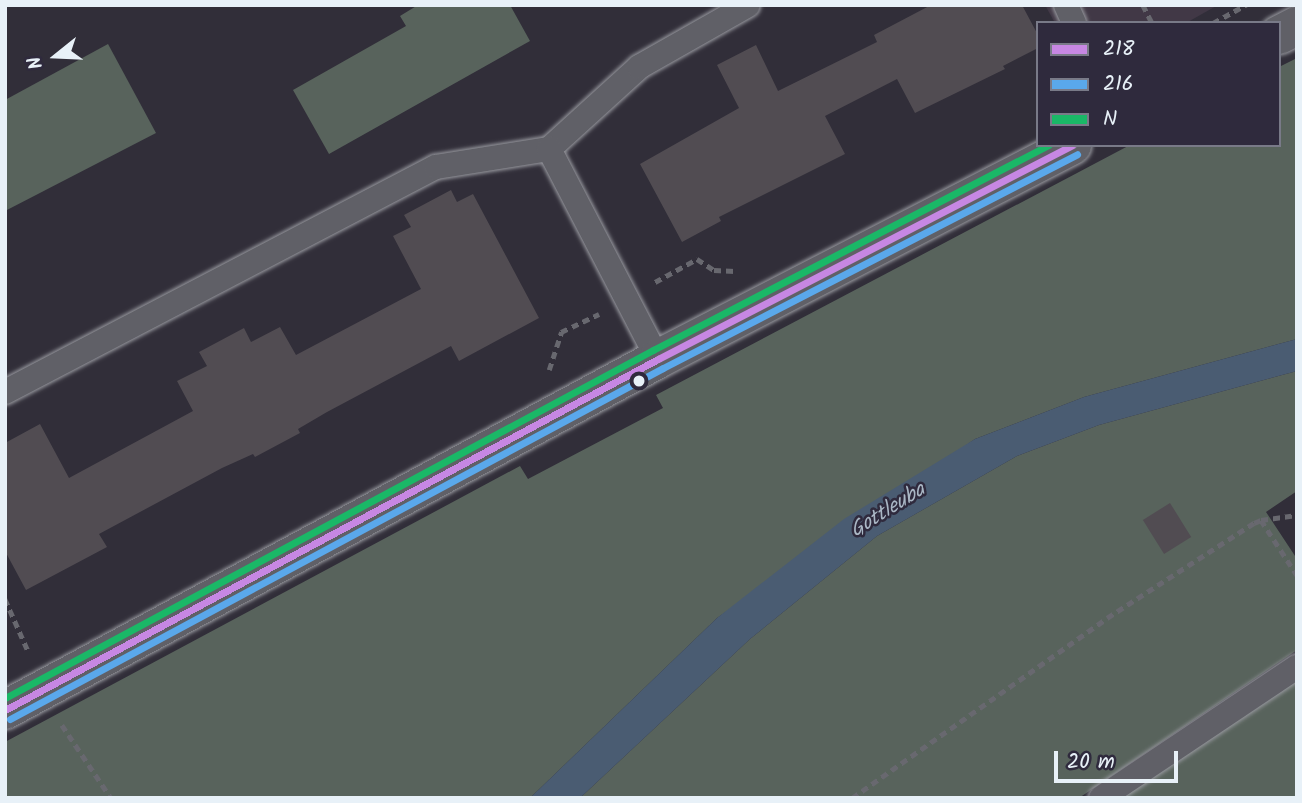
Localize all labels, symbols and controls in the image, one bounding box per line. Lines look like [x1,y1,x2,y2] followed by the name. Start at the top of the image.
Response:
[21,21,91,91] north arrow
[1036,21,1281,147] legend
[1103,33,1134,66] text: 218
[20,52,52,73] text: N
[1103,68,1133,101] text: 216
[1103,103,1117,136] text: N
[632,374,646,388] unlabelled marker
[846,478,930,544] water label: Gottleuba
[1057,736,1181,780] scale bar
[1067,746,1115,779] text: 20 m

